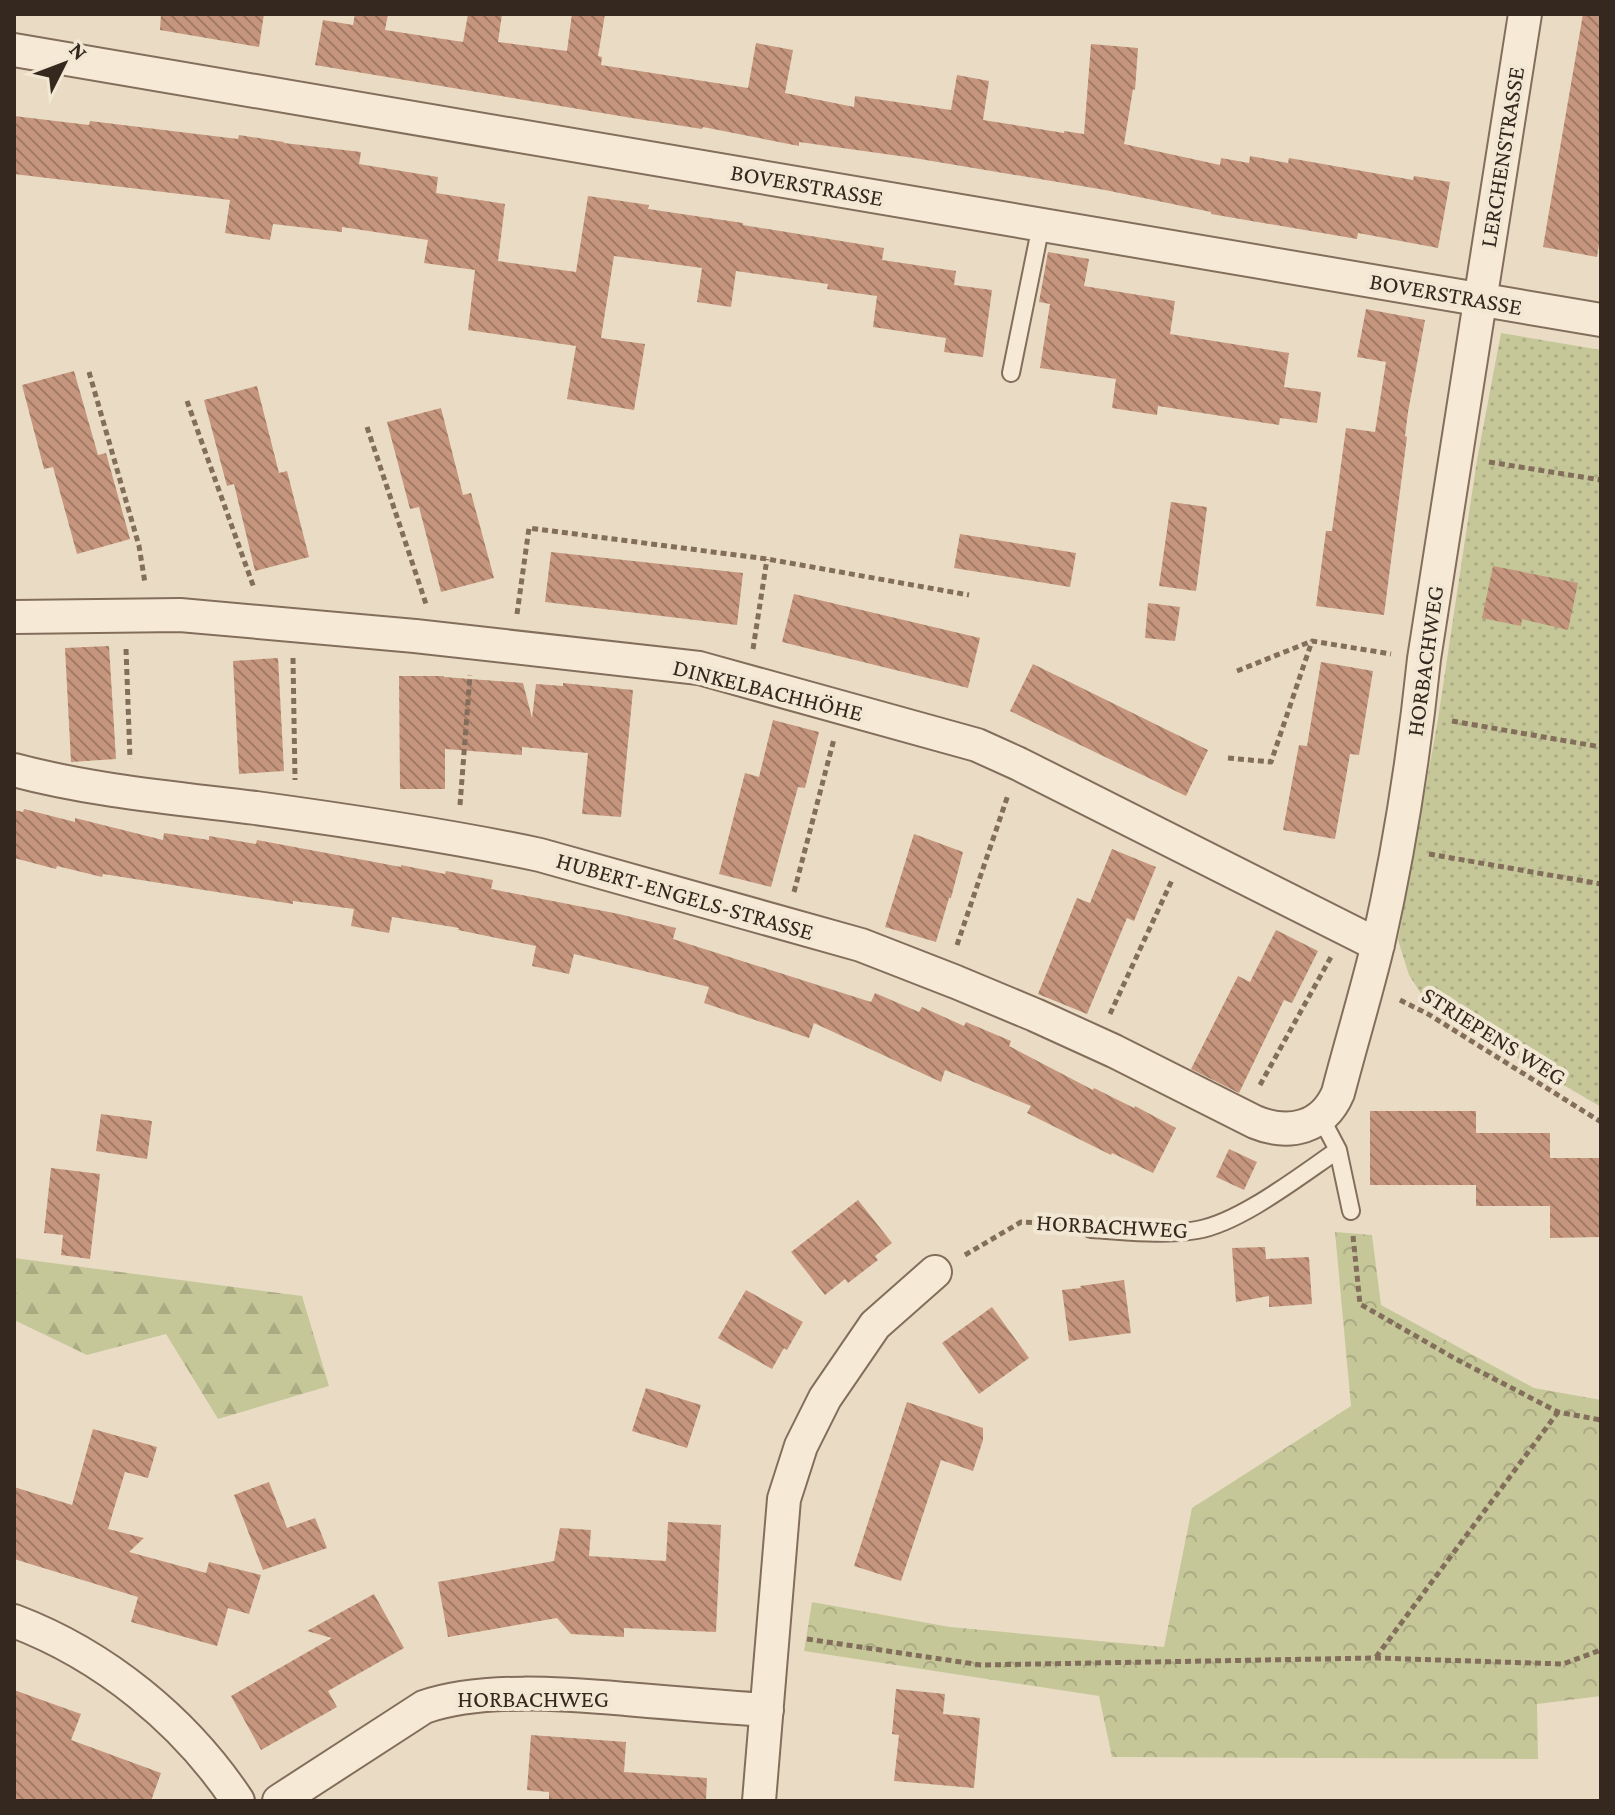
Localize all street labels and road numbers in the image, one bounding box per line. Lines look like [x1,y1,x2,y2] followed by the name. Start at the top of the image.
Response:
[1474,65,1529,249] street label: LERCHENSTRASSE
[729,158,885,211] street label: BOVERSTRASSE
[1368,267,1524,320] street label: BOVERSTRASSE
[1401,584,1448,738] street label: HORBACHWEG
[670,653,866,726] street label: DINKELBACHHÖHE
[553,846,817,945] street label: HUBERT-ENGELS-STRASSE
[1417,981,1571,1091] street label: STRIEPENS WEG
[1036,1208,1188,1243] street label: HORBACHWEG
[457,1685,609,1712] street label: HORBACHWEG

